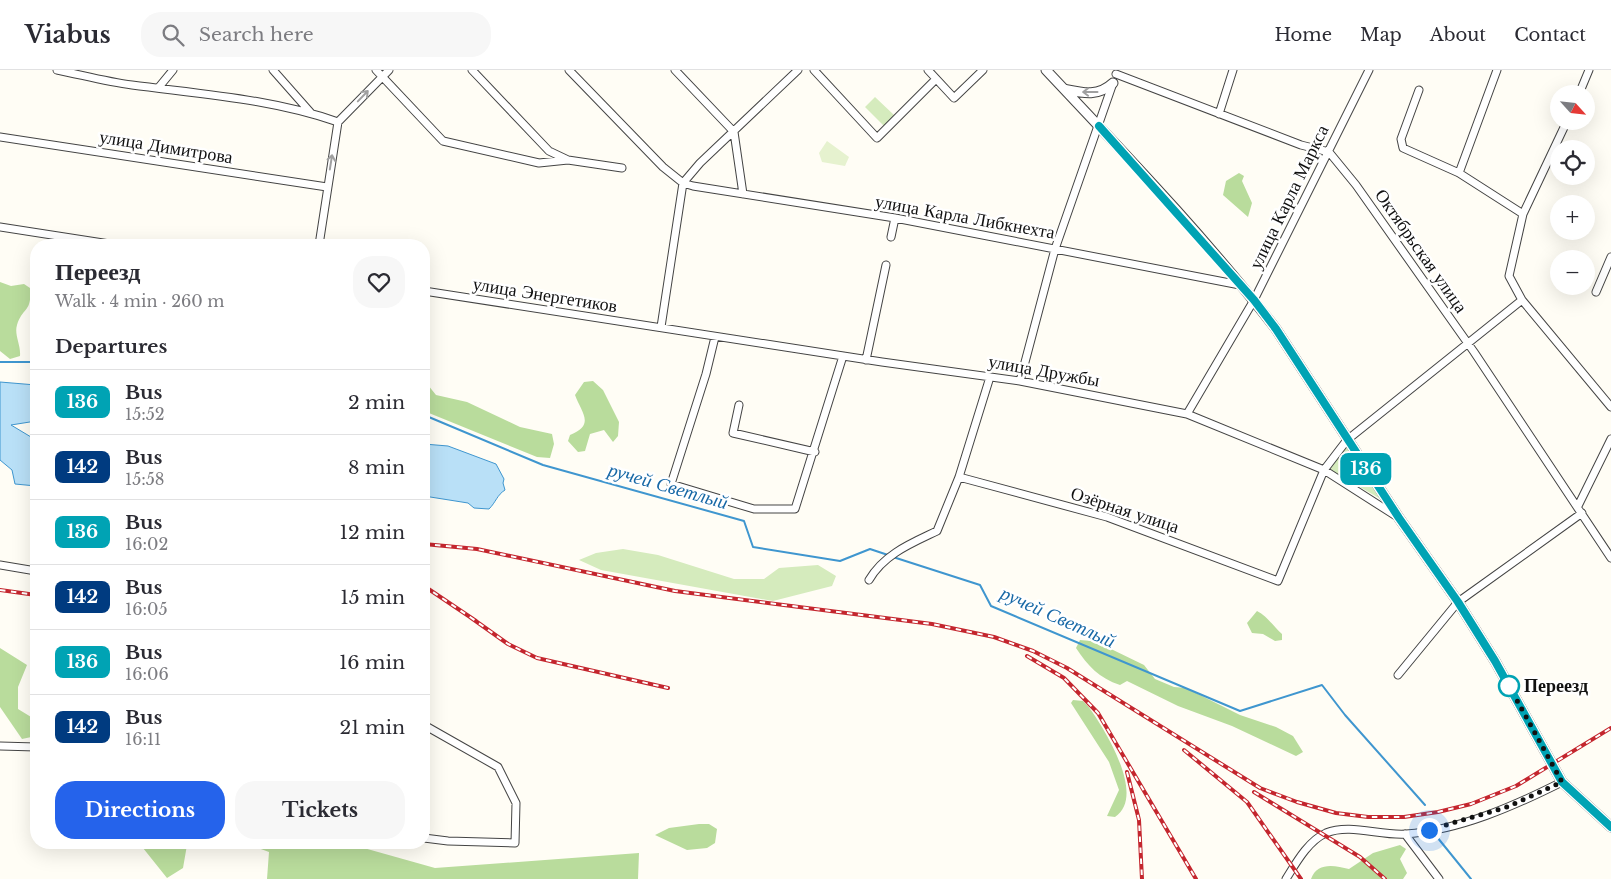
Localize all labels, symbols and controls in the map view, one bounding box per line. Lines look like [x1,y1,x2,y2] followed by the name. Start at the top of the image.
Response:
[141,12,491,57] search box
[25,20,111,49] text: Viabus
[159,21,187,49] icon: search
[199,23,314,46] text: Search here
[1274,24,1332,46] text: Home
[1360,24,1402,46] text: Map
[1430,24,1486,46] text: About
[1514,24,1586,46] text: Contact
[1550,85,1595,130] north arrow
[1550,85,1595,295] map controls
[1082,87,1098,97] one-way arrow
[357,90,370,102] one-way arrow
[1245,121,1333,273] street label: улица Карла Маркса
[98,126,234,168] street label: улица Димитрова
[1550,140,1595,185] button: locate
[326,154,336,170] one-way arrow
[1370,185,1472,317] street label: Октябрьская улица
[873,190,1057,244] street label: улица Карла Либкнехта
[1550,195,1595,240] button: +
[1550,250,1595,295] button: −
[353,256,405,308] button: heart
[55,257,140,286] text: Переезд
[471,273,619,317] street label: улица Энергетиков
[55,291,225,311] text: Walk · 4 min · 260 m
[55,335,167,358] text: Departures
[987,350,1101,392] street label: улица Дружбы
[125,381,162,404] text: Bus
[67,391,98,413] text: 136
[348,391,405,414] text: 2 min
[125,404,165,424] text: 15:52
[125,446,162,469] text: Bus
[1337,453,1395,485] line badge: 136
[67,456,98,478] text: 142
[348,456,405,479] text: 8 min
[604,457,731,514] water label: ручей Светлый
[1350,458,1382,480] text: 136
[125,469,165,489] text: 15:58
[1068,482,1182,538] street label: Озёрная улица
[125,511,162,534] text: Bus
[67,521,98,543] text: 136
[339,521,405,544] text: 12 min
[125,534,168,554] text: 16:02
[125,576,162,599] text: Bus
[995,581,1119,653] water label: ручей Светлый
[67,586,98,608] text: 142
[340,586,405,609] text: 15 min
[125,599,168,619] text: 16:05
[125,641,162,664] text: Bus
[67,651,98,673] text: 136
[339,651,405,674] text: 16 min
[125,664,169,684] text: 16:06
[1498,675,1520,697] marker: Переезд
[1524,675,1588,697] place label: Переезд
[125,706,162,729] text: Bus
[67,716,98,738] text: 142
[339,716,405,739] text: 21 min
[125,729,161,749] text: 16:11
[55,781,225,839] button: Directions
[235,781,405,839] button: Tickets
[1417,818,1442,843] your location

